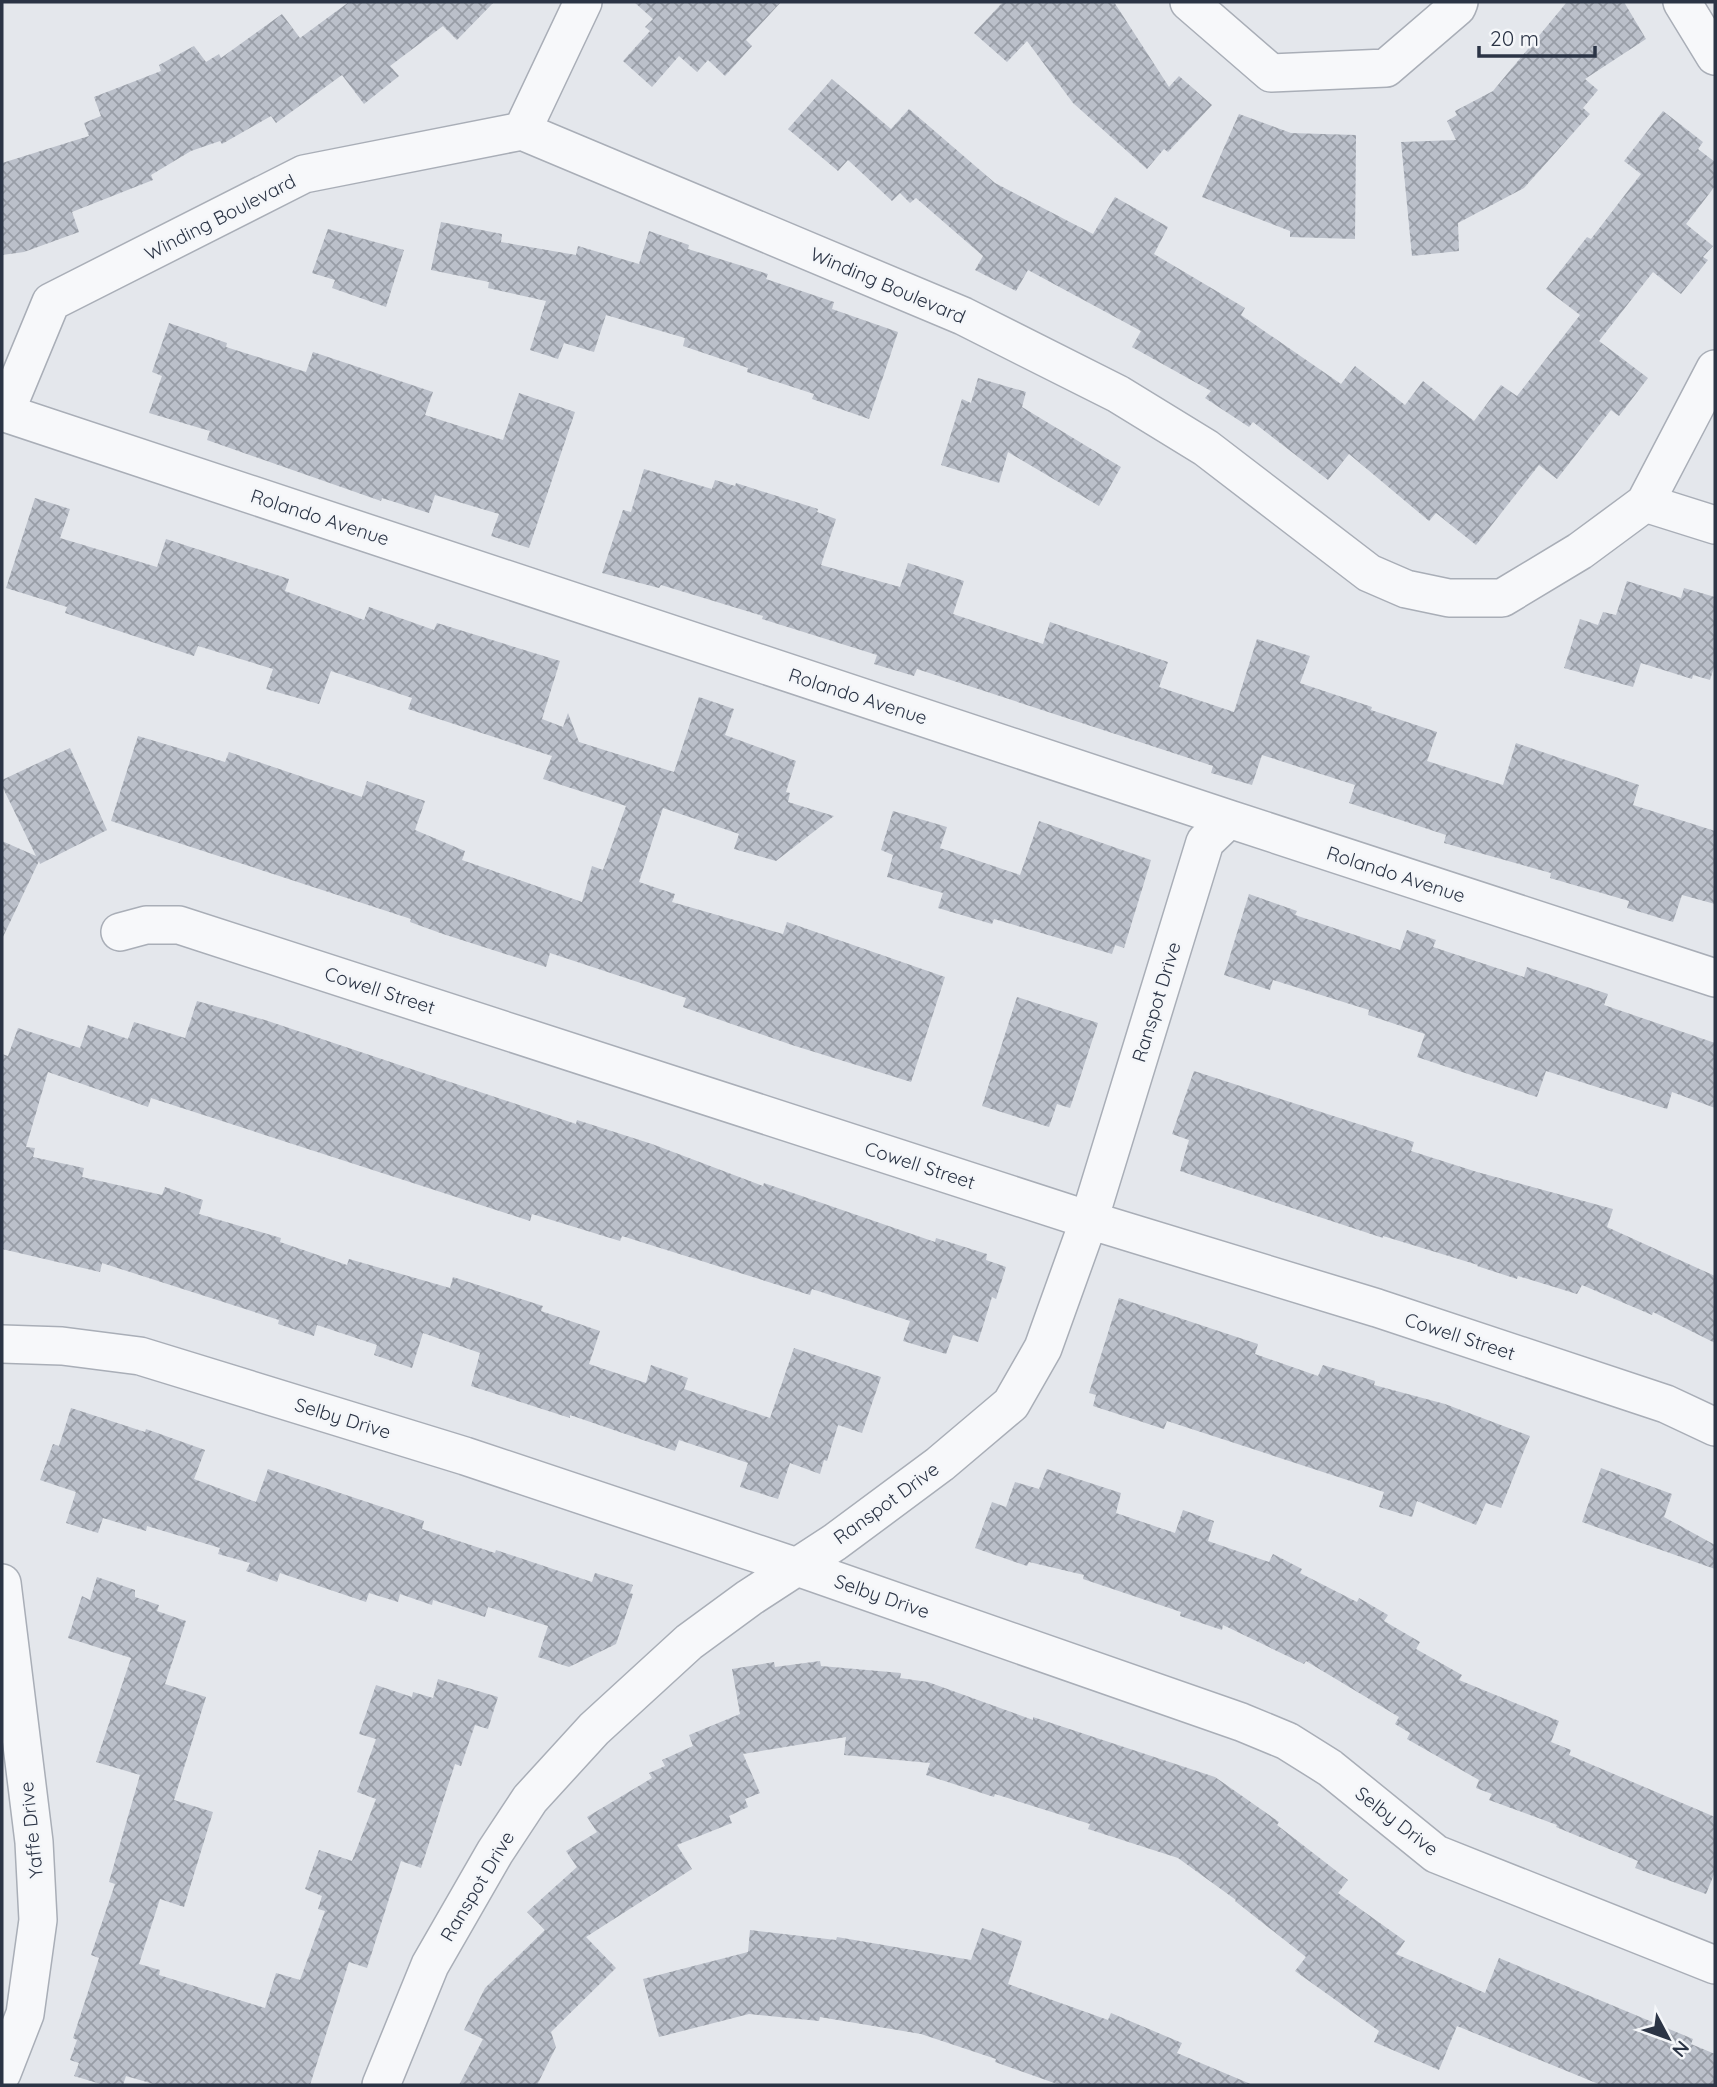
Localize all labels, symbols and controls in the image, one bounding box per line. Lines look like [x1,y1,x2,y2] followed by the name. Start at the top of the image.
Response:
[1479,14,1594,58] scale bar
[1490,25,1539,51] text: 20 m
[140,169,300,265] street label: Winding Boulevard
[807,241,969,329] street label: Winding Boulevard
[248,483,392,551] street label: Rolando Avenue
[786,662,930,730] street label: Rolando Avenue
[1324,840,1468,908] street label: Rolando Avenue
[1126,939,1186,1065] street label: Ranspot Drive
[322,961,438,1019] street label: Cowell Street
[862,1136,978,1194] street label: Cowell Street
[1402,1307,1518,1365] street label: Cowell Street
[292,1392,394,1444] street label: Selby Drive
[829,1457,943,1549] street label: Ranspot Drive
[831,1569,933,1623] street label: Selby Drive
[14,1781,48,1879] street label: Yaffe Drive
[1351,1781,1443,1861] street label: Selby Drive
[435,1826,519,1946] street label: Ranspot Drive
[1633,2003,1703,2073] north arrow
[1667,2036,1694,2062] text: N

